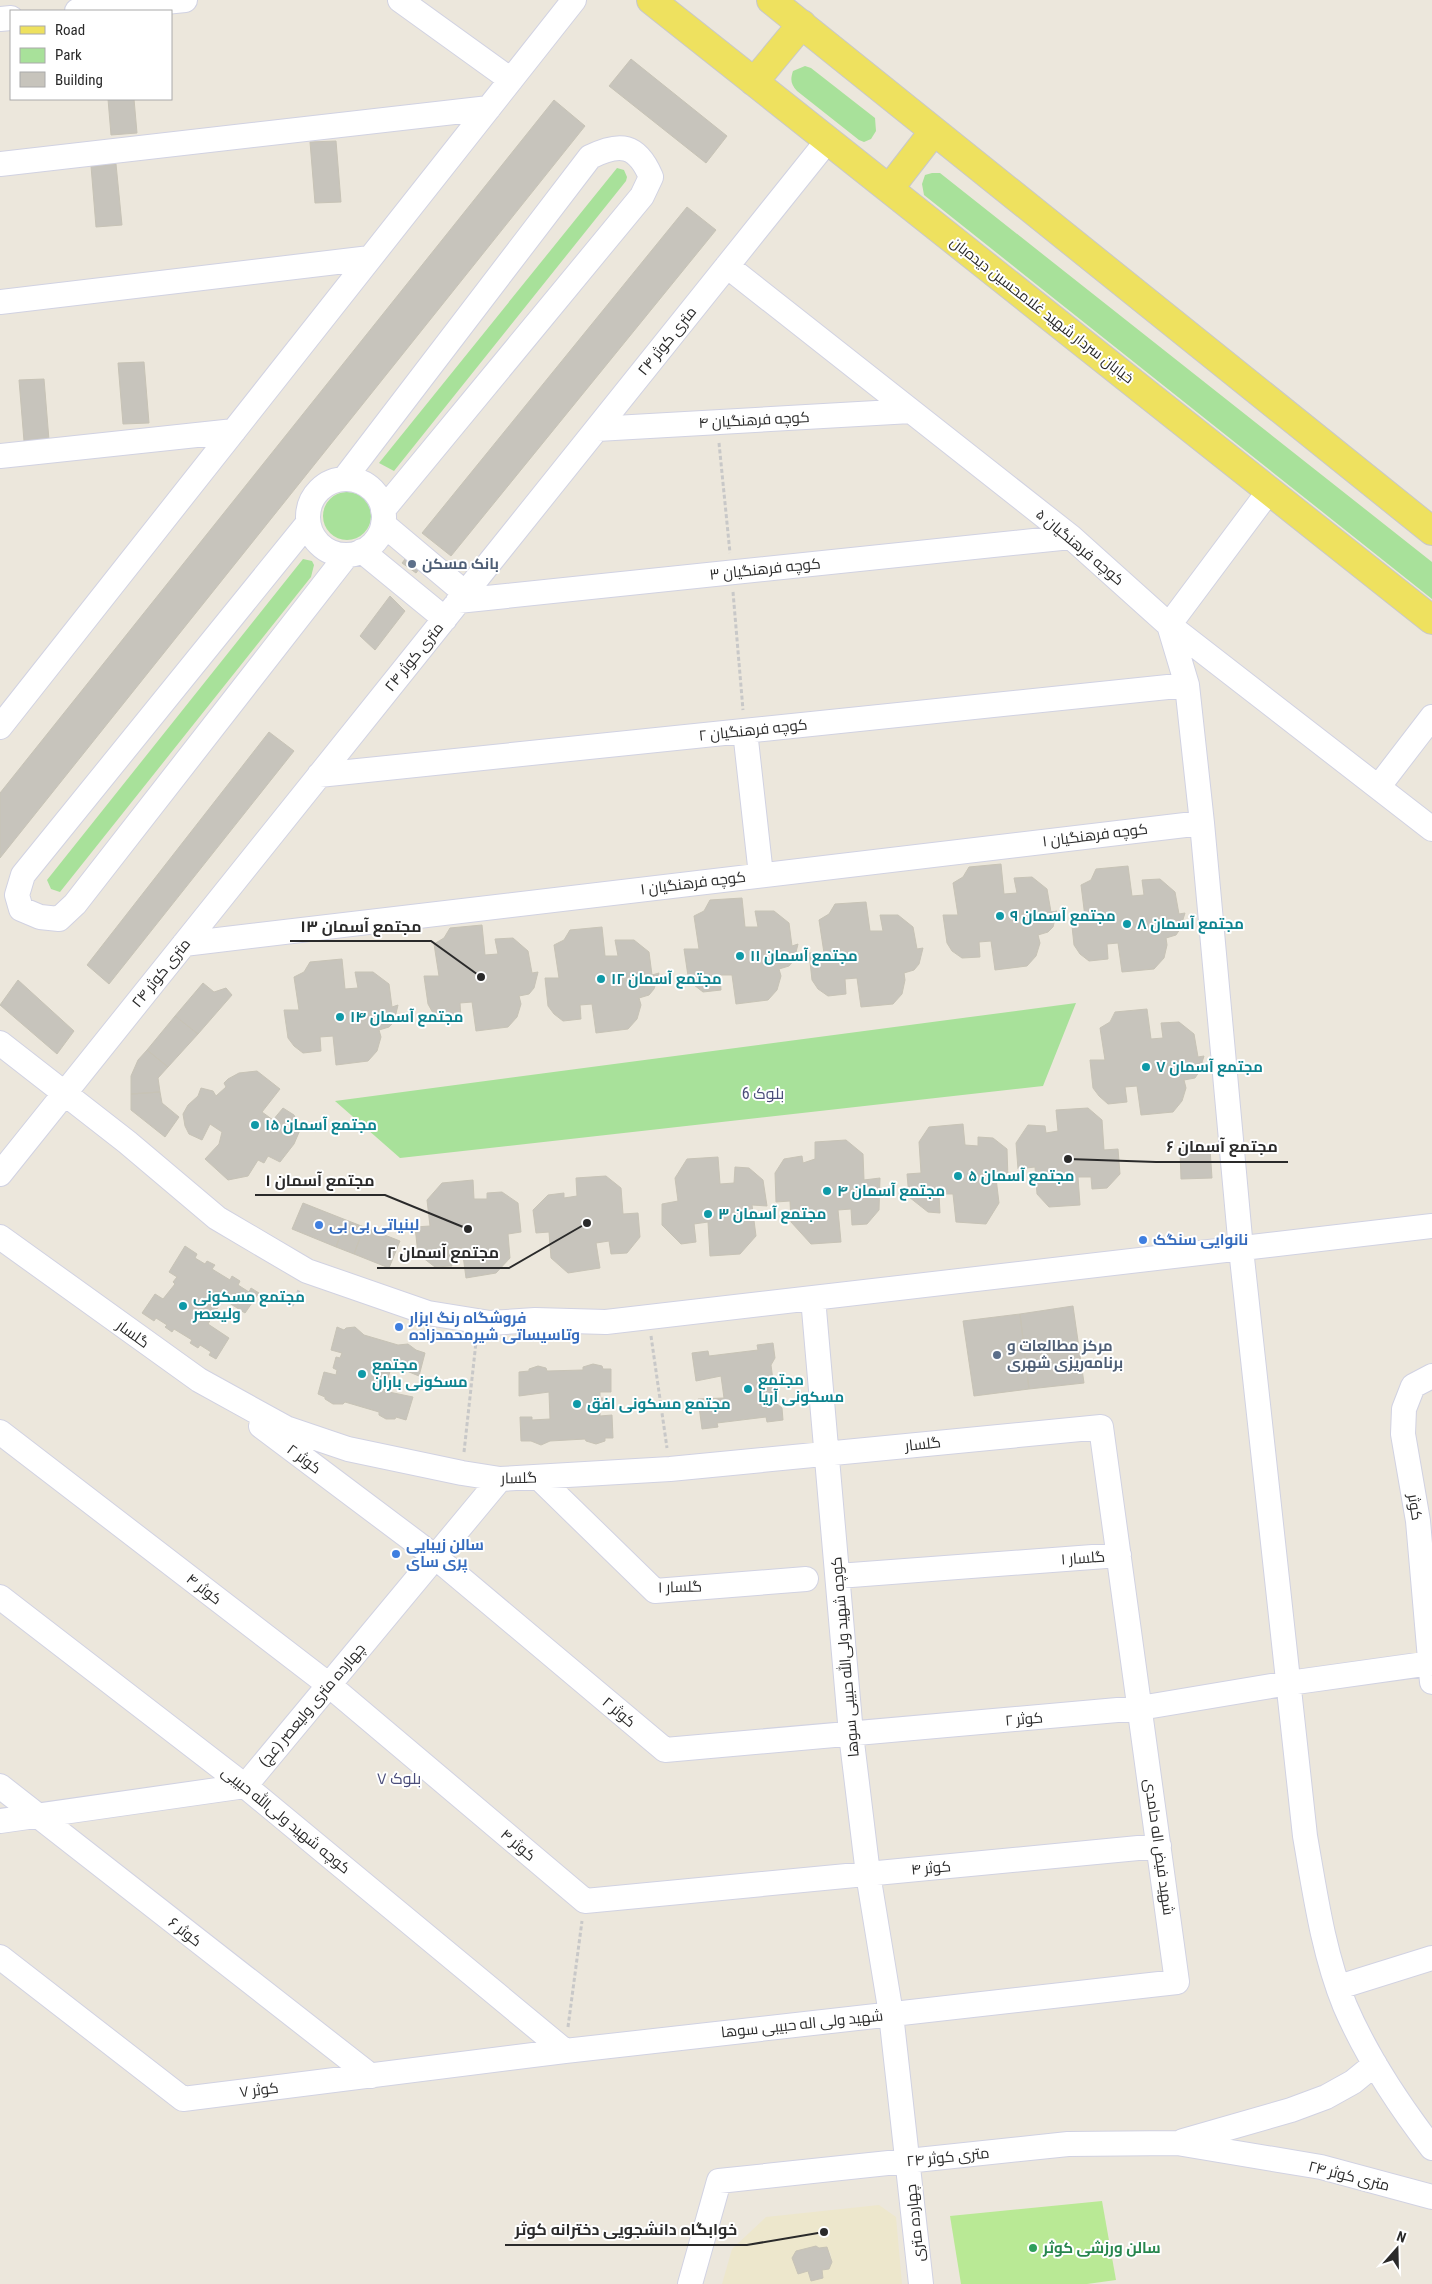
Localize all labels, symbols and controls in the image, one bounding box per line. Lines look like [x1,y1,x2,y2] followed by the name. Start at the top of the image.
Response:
[10,10,172,100] legend
[55,21,85,39] text: Road
[55,46,82,64] text: Park
[55,71,103,89] text: Building
[946,233,1137,388] street label: خیابان سردار شهید غلامحسین دیده‌بان
[634,303,701,380] street label: ۲۴ متری کوثر
[698,408,810,433] street label: کوچه فرهنگیان ۴
[1032,505,1128,590] street label: کوچه فرهنگیان ۵
[709,554,821,585] street label: کوچه فرهنگیان ۳
[422,555,499,573] place label: بانک مسکن
[406,558,418,570] marker: بانک مسکن
[381,619,448,696] street label: ۲۴ متری کوثر
[698,715,808,746] street label: کوچه فرهنگیان ۲
[1041,820,1149,851] street label: کوچه فرهنگیان ۱
[639,868,747,899] street label: کوچه فرهنگیان ۱
[1010,907,1116,926] place label: مجتمع آسمان ۹
[290,910,431,941] callout: مجتمع آسمان ۱۳
[994,910,1006,922] marker: مجتمع آسمان ۹
[1137,915,1244,934] place label: مجتمع آسمان ۸
[300,917,422,937] text: مجتمع آسمان ۱۳
[1121,918,1133,930] marker: مجتمع آسمان ۸
[128,935,195,1012] street label: ۲۴ متری کوثر
[750,947,858,966] place label: مجتمع آسمان ۱۱
[734,950,746,962] marker: مجتمع آسمان ۱۱
[611,970,722,989] place label: مجتمع آسمان ۱۲
[595,973,607,985] marker: مجتمع آسمان ۱۲
[350,1008,463,1027] place label: مجتمع آسمان ۱۴
[334,1011,346,1023] marker: مجتمع آسمان ۱۴
[1156,1058,1263,1077] place label: مجتمع آسمان ۷
[1140,1061,1152,1073] marker: مجتمع آسمان ۷
[742,1084,784,1103] district label: بلوک 6
[265,1116,377,1135] place label: مجتمع آسمان ۱۵
[249,1119,261,1131] marker: مجتمع آسمان ۱۵
[1156,1131,1288,1162] callout: مجتمع آسمان ۶
[1166,1137,1278,1157] text: مجتمع آسمان ۶
[255,1164,385,1195] callout: مجتمع آسمان ۱
[968,1167,1075,1186] place label: مجتمع آسمان ۵
[952,1170,964,1182] marker: مجتمع آسمان ۵
[265,1171,375,1191] text: مجتمع آسمان ۱
[837,1182,945,1201] place label: مجتمع آسمان ۴
[821,1185,833,1197] marker: مجتمع آسمان ۴
[718,1205,826,1224] place label: مجتمع آسمان ۳
[702,1208,714,1220] marker: مجتمع آسمان ۳
[329,1216,419,1234] place label: لبنیاتی بی بی
[313,1219,325,1231] marker: لبنیاتی بی بی
[1153,1231,1248,1249] place label: نانوایی سنگک
[1137,1234,1149,1246] marker: نانوایی سنگک
[377,1237,509,1268] callout: مجتمع آسمان ۲
[387,1243,499,1263] text: مجتمع آسمان ۲
[192,1288,305,1323] place label: مجتمع مسکونی ولیعصر
[177,1300,189,1312] marker: مجتمع مسکونی ولیعصر
[408,1309,580,1344] place label: فروشگاه رنگ ابزار وتاسیساتی شیرمحمدزاده
[112,1316,153,1352] street label: گلسار
[393,1321,405,1333] marker: فروشگاه رنگ ابزار وتاسیساتی شیرمحمدزاده
[1007,1337,1123,1372] place label: مرکز مطالعات و برنامه‌ریزی شهری
[991,1349,1003,1361] marker: مرکز مطالعات و برنامه‌ریزی شهری
[372,1356,468,1391] place label: مجتمع مسکونی باران
[356,1368,368,1380] marker: مجتمع مسکونی باران
[758,1371,844,1406] place label: مجتمع مسکونی آریا
[742,1383,754,1395] marker: مجتمع مسکونی آریا
[587,1395,731,1414] place label: مجتمع مسکونی افق
[571,1398,583,1410] marker: مجتمع مسکونی افق
[903,1433,942,1455] street label: گلسار
[283,1440,325,1478] street label: کوثر ۲
[500,1469,537,1487] street label: گلسار
[1404,1491,1426,1522] street label: کوثر
[406,1536,484,1573] place label: سالن زیبایی پری سای
[1060,1547,1106,1569] street label: گلسار ۱
[390,1548,402,1560] marker: سالن زیبایی پری سای
[826,1556,864,1758] street label: کوچه شهید ولی‌الله حبیبی سوها
[183,1570,225,1608] street label: کوثر ۴
[658,1578,702,1596] street label: گلسار ۱
[255,1640,370,1772] street label: چهارده متری ولیعصر (عج)
[599,1693,639,1731] street label: کوثر ۲
[1004,1708,1044,1730] street label: کوثر ۲
[217,1762,355,1878] street label: کوچه شهید ولی‌الله حبیبی
[377,1769,421,1788] district label: بلوک ۷
[1140,1778,1177,1917] street label: شهید فیض اله حامدی
[497,1825,539,1865] street label: کوثر ۴
[910,1857,952,1879] street label: کوثر ۴
[165,1913,205,1951] street label: کوثر ۶
[720,2007,884,2042] street label: شهید ولی اله حبیبی سوها
[238,2079,280,2101] street label: کوثر ۷
[906,2144,990,2171] street label: ۲۴ متری کوثر
[1306,2157,1392,2196] street label: ۲۴ متری کوثر
[902,2183,929,2263] street label: چهارده متری
[505,2214,747,2245] callout: خوابگاه دانشجویی دخترانه کوثر
[514,2220,737,2239] text: خوابگاه دانشجویی دخترانه کوثر
[1372,2224,1422,2274] north arrow
[1395,2228,1408,2246] text: N
[1042,2239,1161,2257] place label: سالن ورزشی کوثر
[1027,2242,1039,2254] marker: سالن ورزشی کوثر

